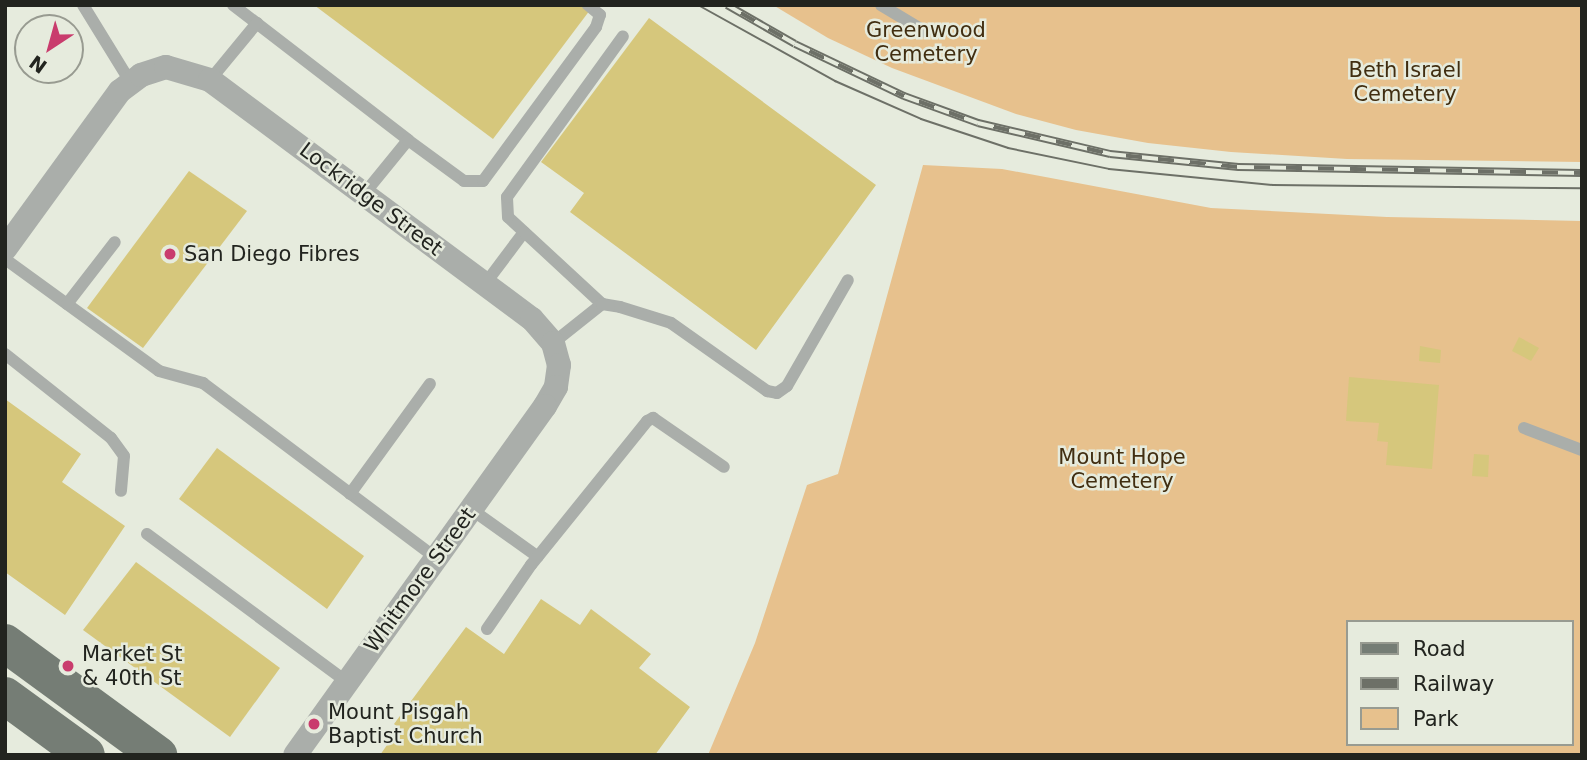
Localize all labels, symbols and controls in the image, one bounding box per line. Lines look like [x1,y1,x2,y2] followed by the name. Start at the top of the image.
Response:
[14,14,84,84] north arrow
[866,17,986,67] park label: Greenwood Cemetery
[25,51,51,78] text: N
[1349,57,1461,107] park label: Beth Israel Cemetery
[295,137,447,261] street label: Lockridge Street
[184,241,360,267] place label: San Diego Fibres
[162,246,178,262] marker: San Diego Fibres
[1058,444,1186,494] park label: Mount Hope Cemetery
[359,503,481,657] street label: Whitmore Street
[1346,620,1573,746] legend
[1413,637,1466,661] text: Road
[82,641,182,691] place label: Market St & 40th St
[60,658,76,674] marker: Market St & 40th St
[1413,672,1494,696] text: Railway
[328,699,483,749] place label: Mount Pisgah Baptist Church
[1413,707,1458,731] text: Park
[306,716,322,732] marker: Mount Pisgah Baptist Church

